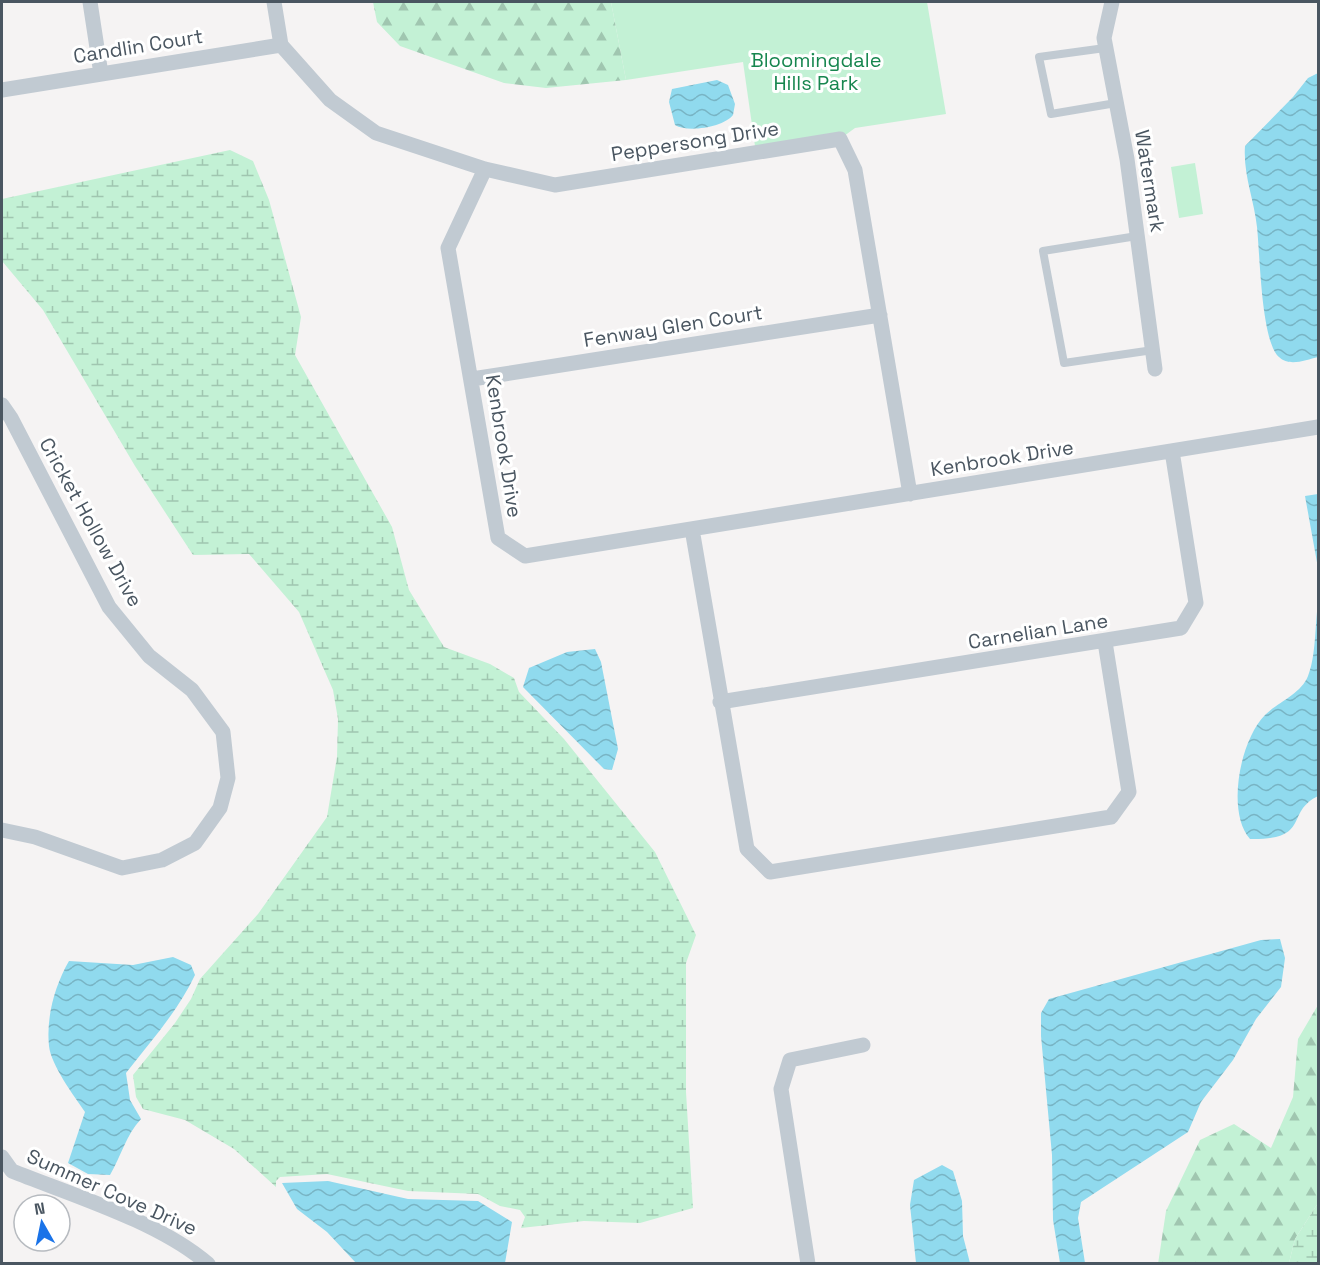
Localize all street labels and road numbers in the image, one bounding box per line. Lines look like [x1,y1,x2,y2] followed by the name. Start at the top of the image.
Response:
[71,23,205,69] street label: Candlin Court
[609,115,781,167] street label: Peppersong Drive
[1129,128,1171,234] street label: Watermark
[582,299,764,353] street label: Fenway Glen Court
[480,373,528,519] street label: Kenbrook Drive
[34,433,148,611] street label: Cricket Hollow Drive
[929,434,1075,482] street label: Kenbrook Drive
[966,607,1110,655] street label: Carnelian Lane
[23,1143,201,1241] street label: Summer Cove Drive

